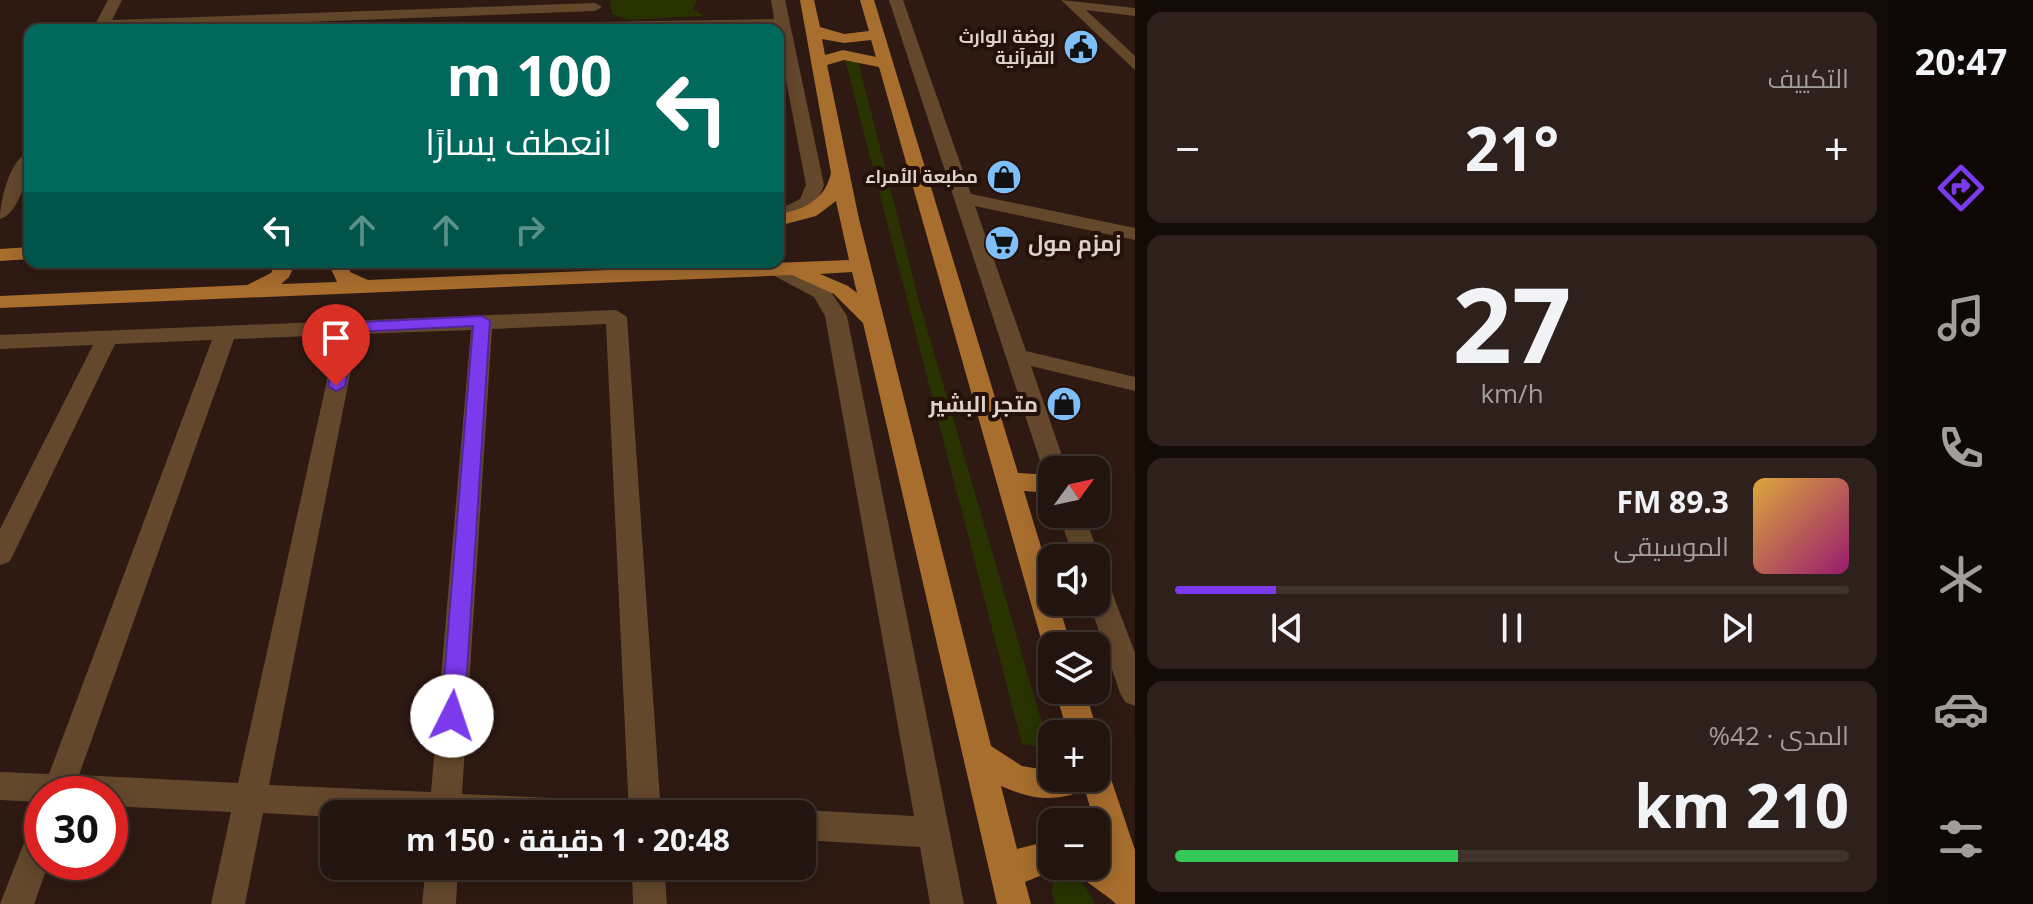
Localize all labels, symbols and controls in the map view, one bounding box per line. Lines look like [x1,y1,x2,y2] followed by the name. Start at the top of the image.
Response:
[959,24,1055,69] place label: روضة الوارث القرآنية
[1062,28,1100,66] public building icon: روضة الوارث القرآنية
[446,36,612,112] text: 100 m
[1915,37,2007,86] text: 20:47
[640,56,744,160] icon: left
[1767,60,1849,96] text: التكييف
[1465,107,1559,189] text: 21°
[425,117,612,166] text: انعطف يسارًا
[1175,118,1200,178] text: −
[1824,118,1849,178] text: +
[985,158,1023,196] shop icon: مطبعة الأمراء
[1933,160,1989,216] icon: directions
[865,164,978,188] place label: مطبعة الأمراء
[256,208,300,252] icon: left
[340,208,384,252] icon: ahead
[424,208,468,252] icon: ahead
[508,208,552,252] icon: right
[983,224,1021,262] supermarket icon: زمزم مول
[1028,227,1121,259] place label: زمزم مول
[1453,252,1571,393] text: 27
[1933,290,1989,346] icon: music
[302,304,370,386] pin
[314,316,358,360] icon: arrive
[1480,375,1544,411] text: km/h
[1045,385,1083,423] shop icon: متجر البشير
[928,388,1038,418] place label: متجر البشير
[1933,420,1989,476] icon: phone
[1038,456,1110,528] north arrow
[1038,456,1110,880] map controls
[1616,481,1729,522] text: 89.3 FM
[1614,528,1729,564] text: الموسيقى
[1038,544,1110,616] button: sound
[1933,551,1989,607] icon: climate
[1265,606,1309,650] icon: previous
[1490,606,1534,650] icon: pause
[1715,606,1759,650] icon: next
[1038,632,1110,704] button: layers
[410,674,494,758] position arrow
[1933,681,1989,737] icon: car
[1709,717,1849,753] text: المدى · 42%
[1038,720,1110,792] button: +
[1634,764,1849,846] text: 210 km
[24,776,128,880] speed limit sign: 30
[1038,808,1110,880] button: −
[1933,811,1989,867] icon: filters
[406,819,730,860] text: 20:48 · 1 دقيقة · 150 m

